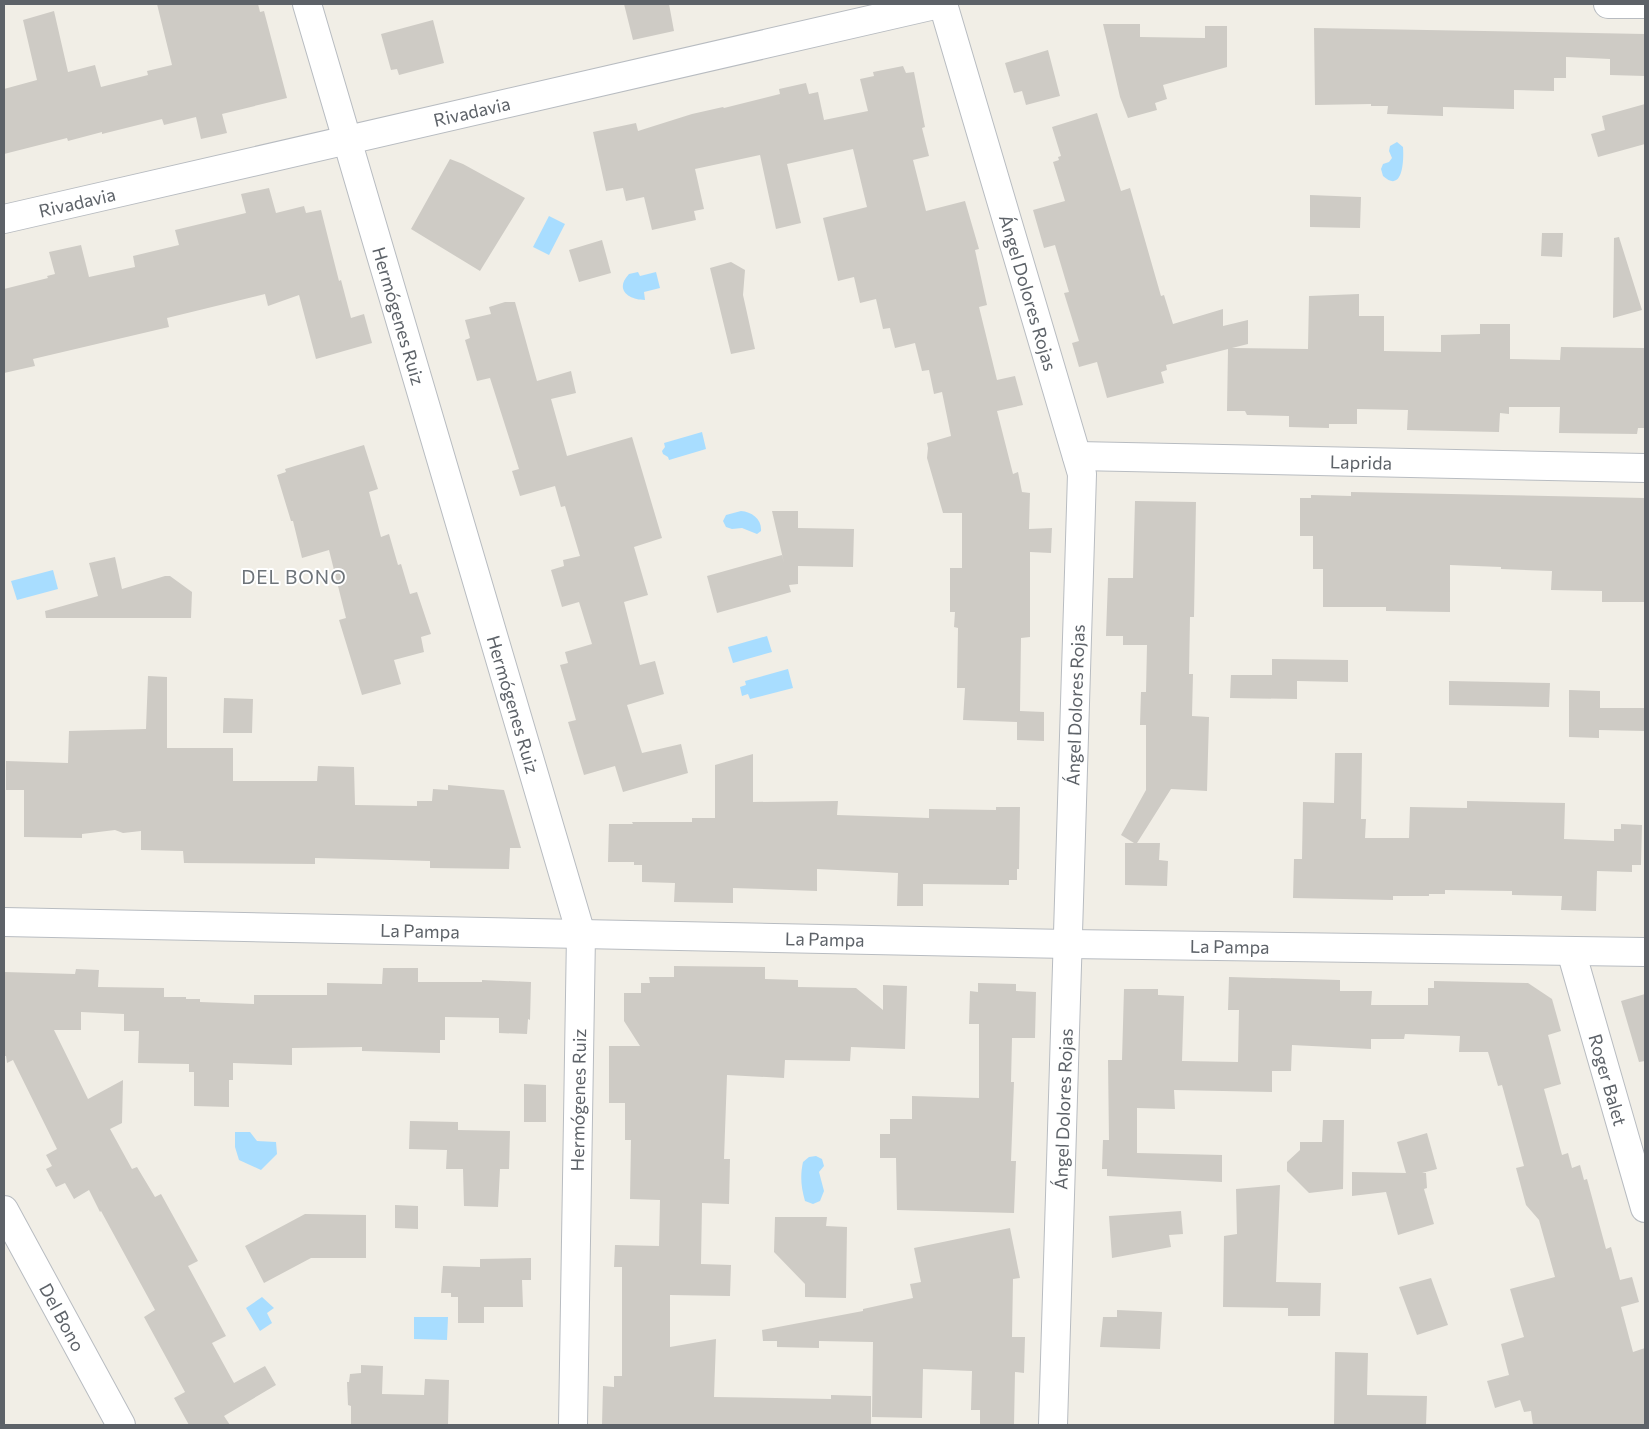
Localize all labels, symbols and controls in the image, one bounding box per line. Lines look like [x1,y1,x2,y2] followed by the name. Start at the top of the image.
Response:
[431,92,512,131] street label: Rivadavia
[37,183,118,222] street label: Rivadavia
[995,212,1062,373] street label: Ángel Dolores Rojas
[368,244,430,387] street label: Hermógenes Ruiz
[1330,450,1392,474] street label: Laprida
[241,565,347,588] district label: DEL BONO
[1061,624,1089,786] street label: Ángel Dolores Rojas
[483,633,544,776] street label: Hermógenes Ruiz
[380,919,460,942] street label: La Pampa
[785,927,865,951] street label: La Pampa
[1190,935,1270,958] street label: La Pampa
[566,1028,590,1172] street label: Hermógenes Ruiz
[1049,1028,1077,1190] street label: Ángel Dolores Rojas
[1584,1031,1632,1128] street label: Roger Balet
[35,1279,90,1355] street label: Del Bono

